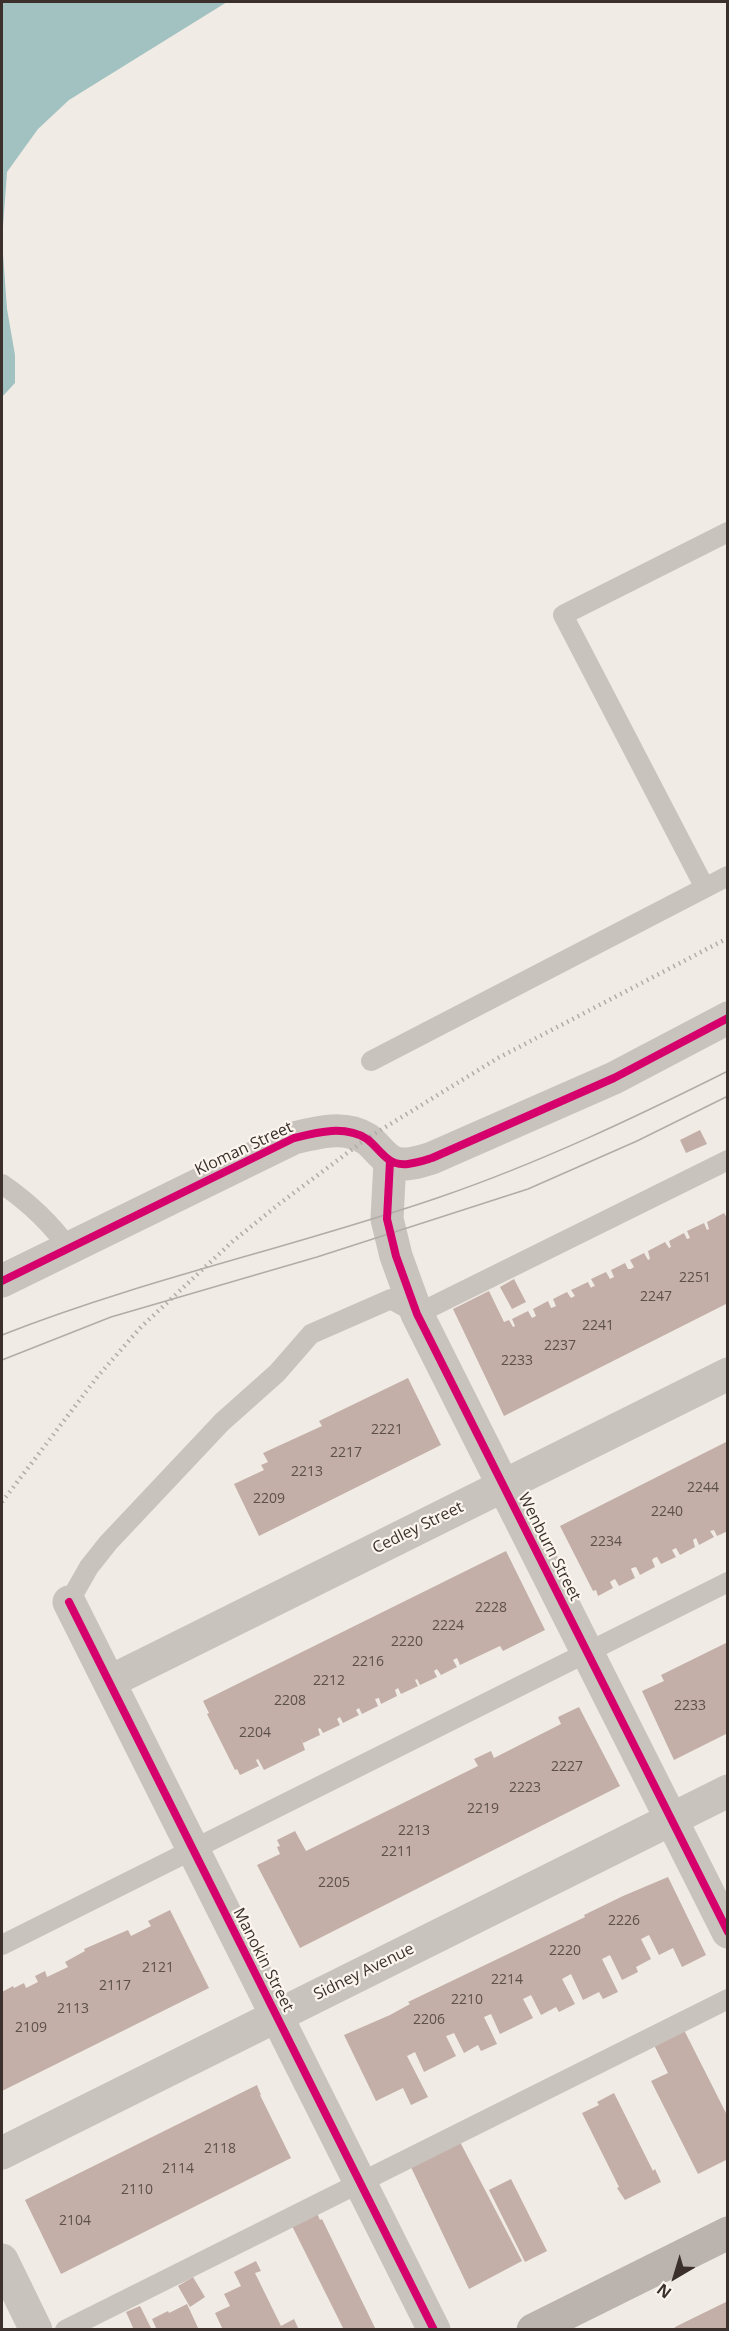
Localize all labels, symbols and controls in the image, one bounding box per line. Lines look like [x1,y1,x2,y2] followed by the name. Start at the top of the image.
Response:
[192,1118,296,1180] street label: Kloman Street
[679,1270,711,1286] house number: 2251
[640,1289,672,1305] house number: 2247
[582,1318,614,1334] house number: 2241
[544,1338,576,1354] house number: 2237
[501,1353,533,1369] house number: 2233
[371,1422,403,1438] house number: 2221
[330,1445,362,1461] house number: 2217
[291,1464,323,1480] house number: 2213
[687,1480,719,1496] house number: 2244
[514,1490,584,1604] street label: Wenburn Street
[253,1491,285,1507] house number: 2209
[369,1498,467,1558] street label: Cedley Street
[651,1504,683,1520] house number: 2240
[590,1534,622,1550] house number: 2234
[475,1600,507,1616] house number: 2228
[432,1618,464,1634] house number: 2224
[391,1634,423,1650] house number: 2220
[352,1654,384,1670] house number: 2216
[313,1673,345,1689] house number: 2212
[274,1693,306,1709] house number: 2208
[674,1698,706,1714] house number: 2233
[239,1725,271,1741] house number: 2204
[551,1759,583,1775] house number: 2227
[509,1780,541,1796] house number: 2223
[467,1801,499,1817] house number: 2219
[398,1823,430,1839] house number: 2213
[381,1844,413,1860] house number: 2211
[318,1875,350,1891] house number: 2205
[229,1905,297,2015] street label: Manokin Street
[608,1913,640,1929] house number: 2226
[311,1939,417,2005] street label: Sidney Avenue
[549,1943,581,1959] house number: 2220
[142,1960,174,1976] house number: 2121
[491,1972,523,1988] house number: 2214
[99,1978,131,1994] house number: 2117
[451,1992,483,2008] house number: 2210
[57,2001,89,2017] house number: 2113
[413,2012,445,2028] house number: 2206
[15,2020,47,2036] house number: 2109
[204,2141,236,2157] house number: 2118
[162,2161,194,2177] house number: 2114
[121,2182,153,2198] house number: 2110
[59,2213,91,2229] house number: 2104
[645,2247,705,2307] north arrow
[652,2279,676,2304] text: N

